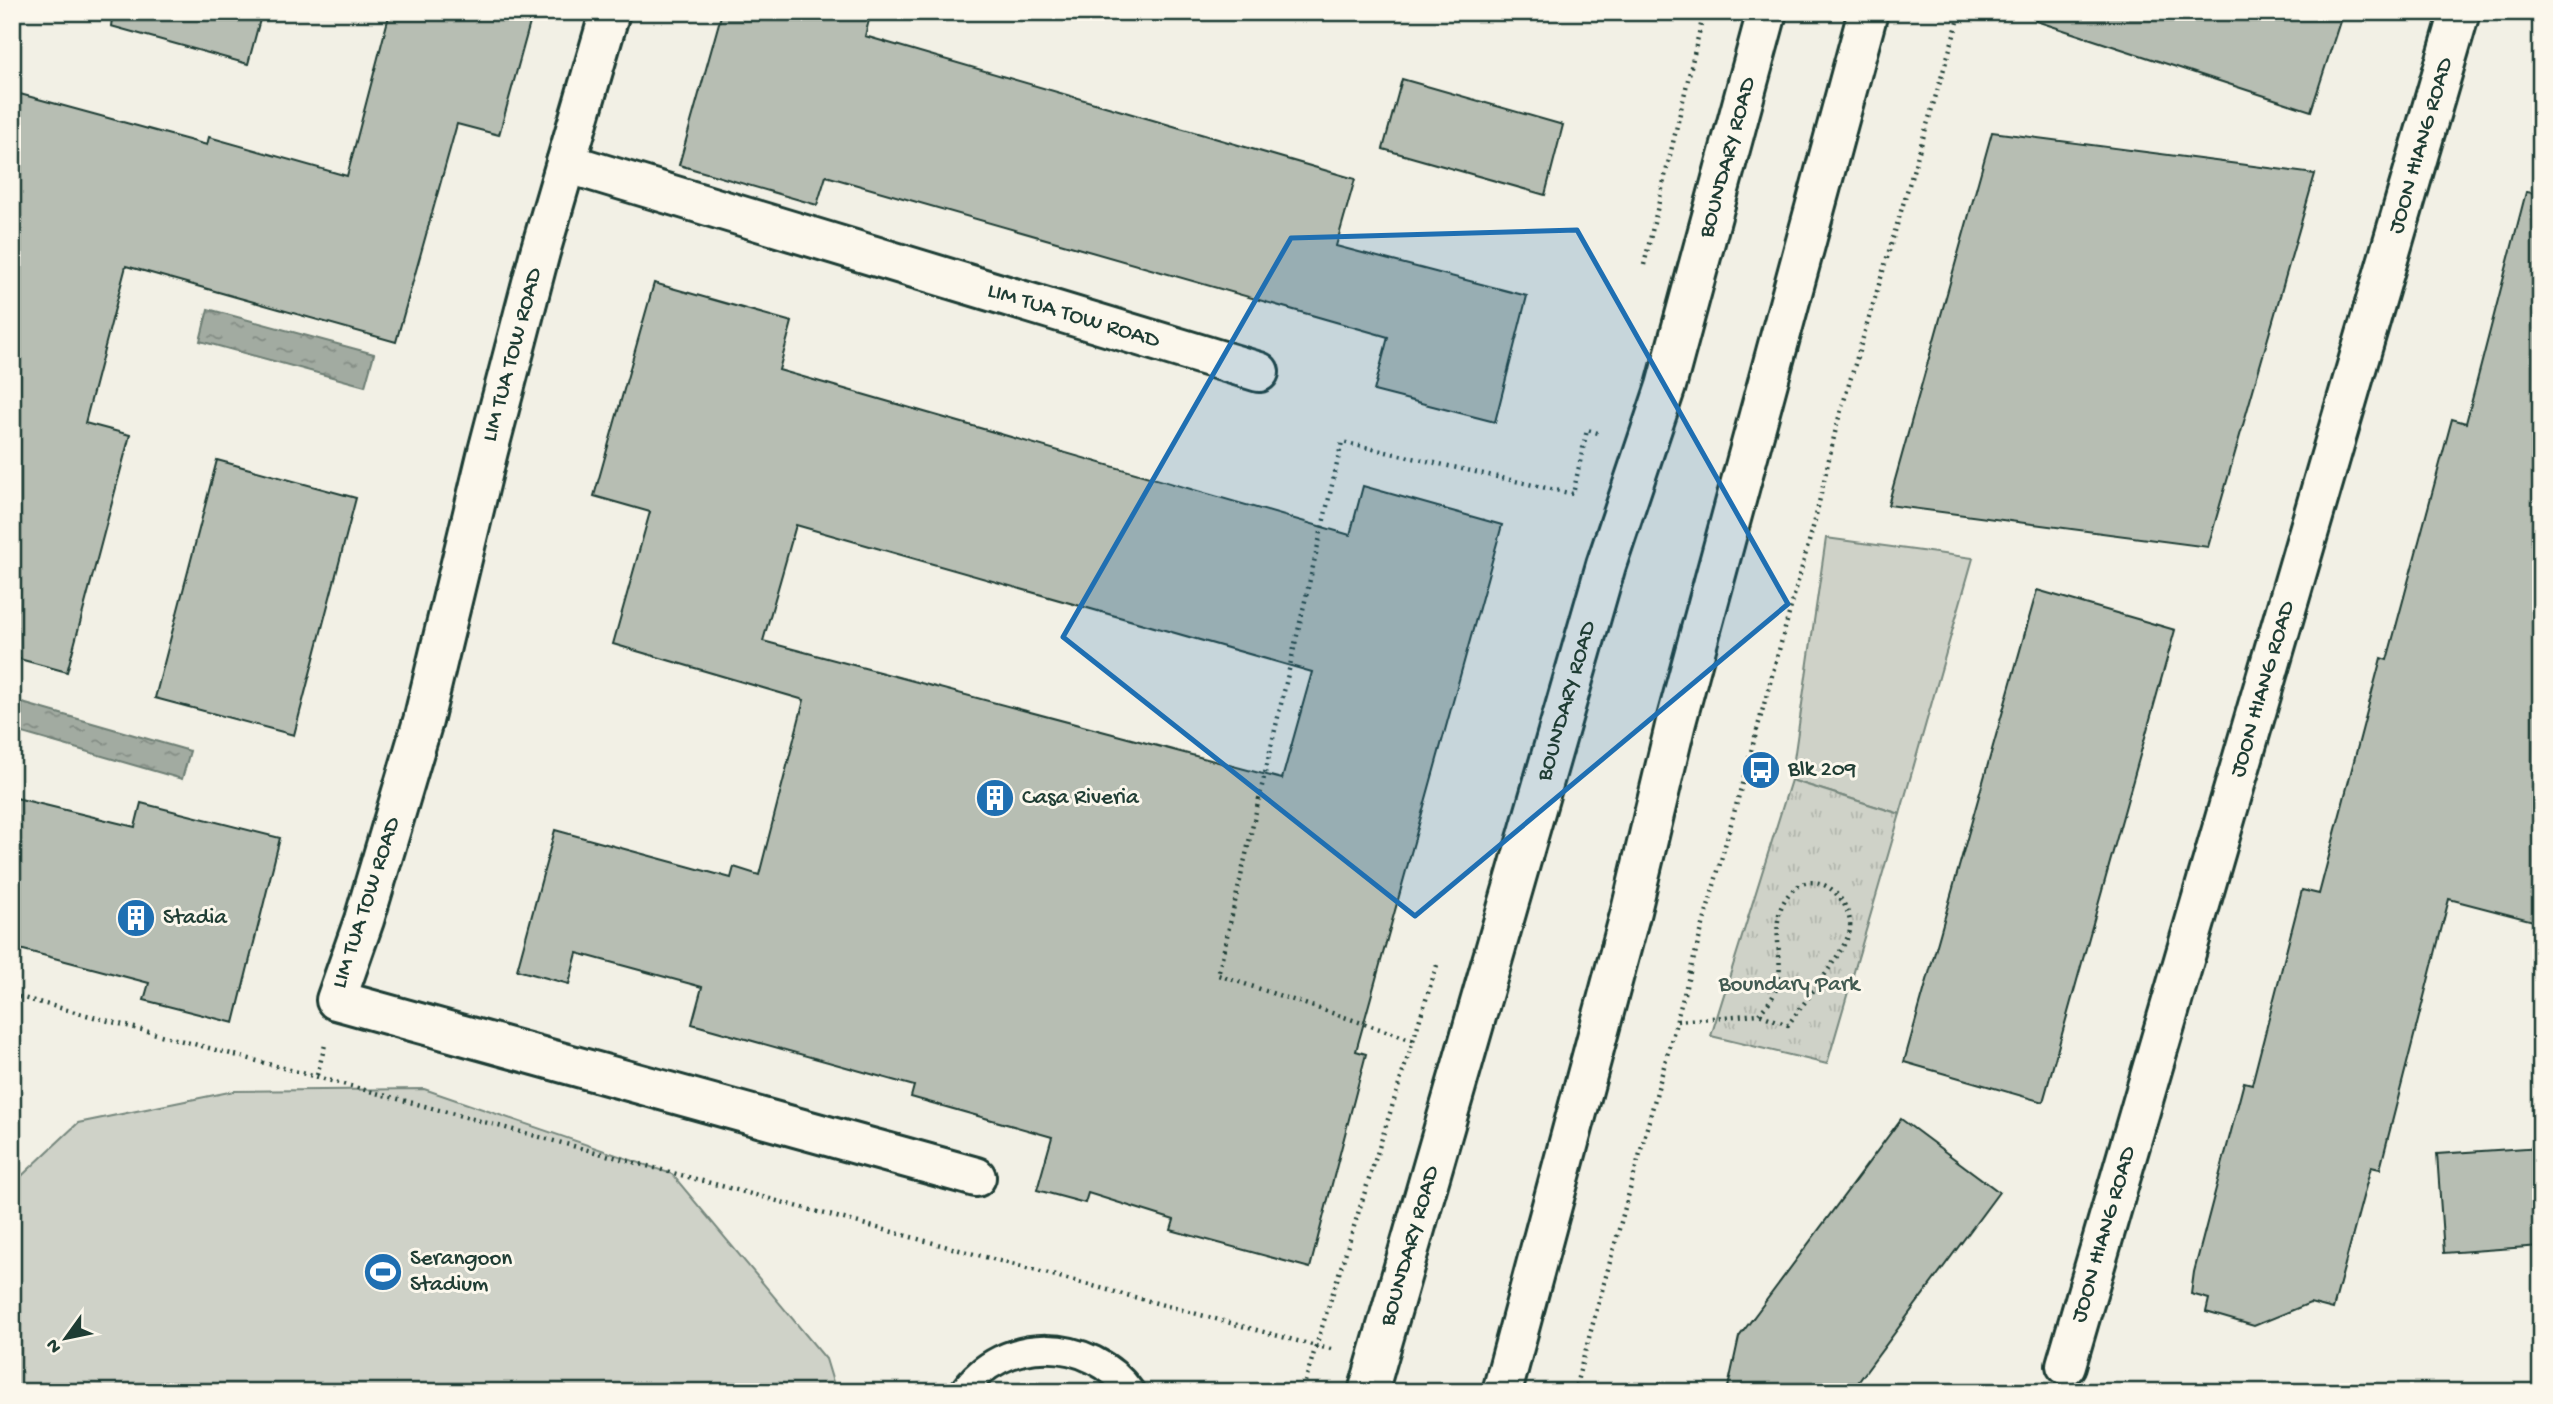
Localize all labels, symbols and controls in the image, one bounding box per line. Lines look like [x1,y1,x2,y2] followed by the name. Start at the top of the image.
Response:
[2383,53,2460,237] street label: JOON HIANG ROAD
[1693,73,1763,242] street label: BOUNDARY ROAD
[477,264,549,445] street label: LIM TUA TOW ROAD
[984,277,1164,355] street label: LIM TUA TOW ROAD
[2224,597,2302,780] street label: JOON HIANG ROAD
[1531,617,1603,785] street label: BOUNDARY ROAD
[1740,749,1782,791] bus stop icon: Blk 209
[1787,757,1857,784] place label: Blk 209
[974,777,1016,819] building icon: Casa Riveria
[1022,785,1140,812] place label: Casa Riveria
[327,813,408,992] street label: LIM TUA TOW ROAD
[115,897,157,939] building icon: Stadia
[163,905,228,932] place label: Stadia
[1718,972,1862,999] park label: Boundary Park
[2066,1142,2143,1326] street label: JOON HIANG ROAD
[1374,1162,1446,1330] street label: BOUNDARY ROAD
[410,1246,512,1299] place label: Serangoon Stadium
[362,1251,404,1293] sports icon: Serangoon Stadium
[32,1302,102,1372] north arrow
[42,1334,68,1357] text: N

